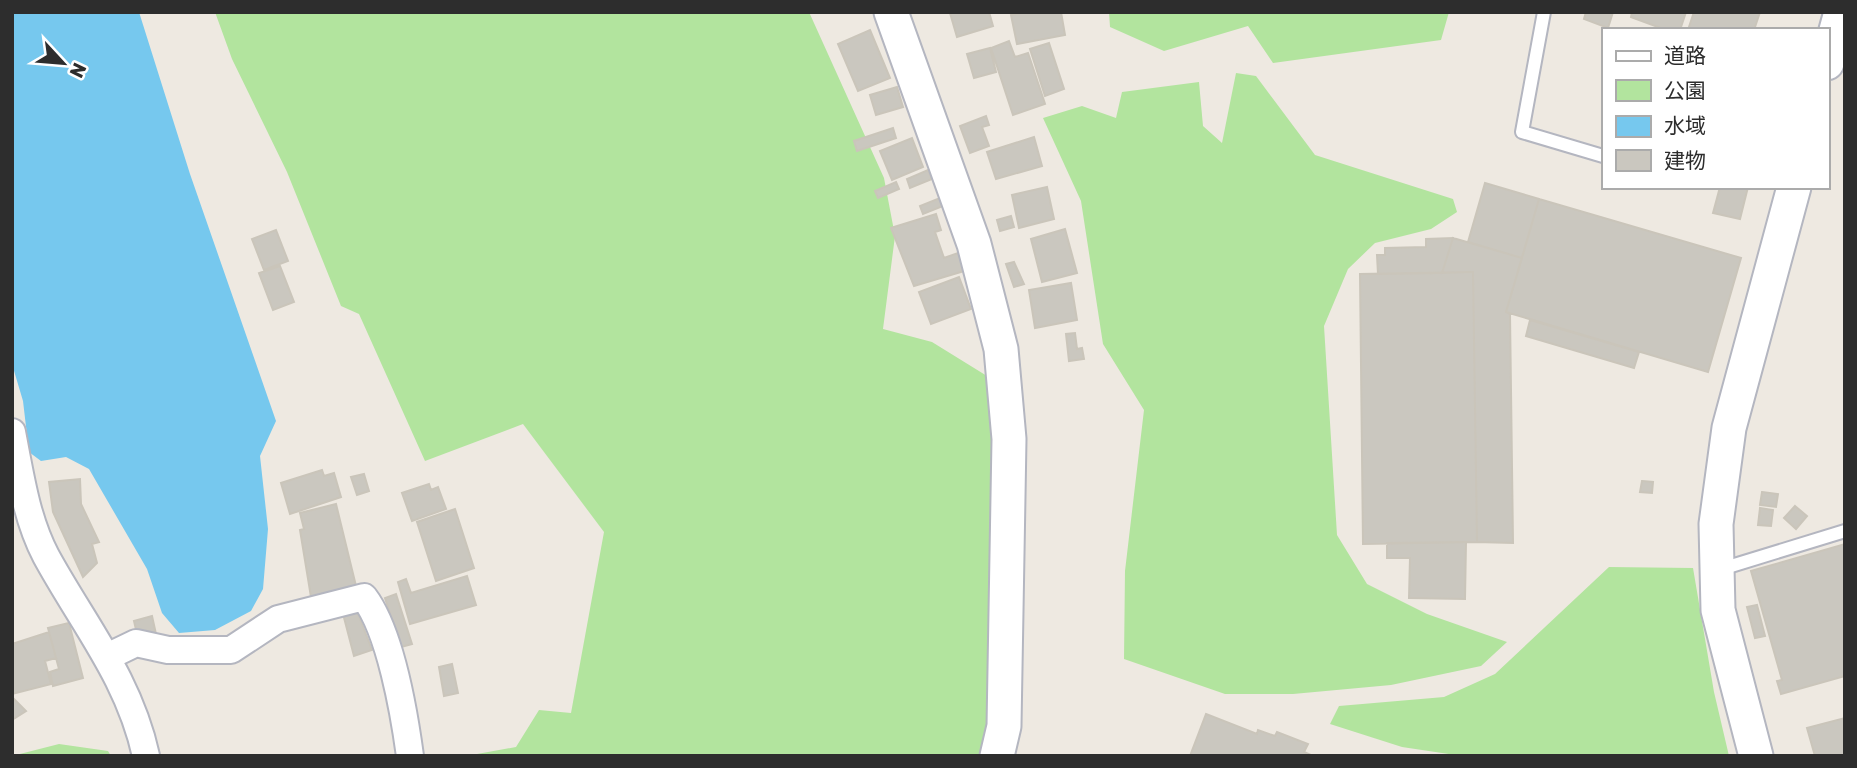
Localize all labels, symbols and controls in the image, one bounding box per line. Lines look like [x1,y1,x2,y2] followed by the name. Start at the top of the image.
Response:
[28,28,98,98] north arrow
[1602,28,1829,189] legend
[1664,43,1706,68] text: 道路
[64,59,91,81] text: N
[1664,78,1706,103] text: 公園
[1664,113,1706,138] text: 水域
[1664,148,1706,173] text: 建物

